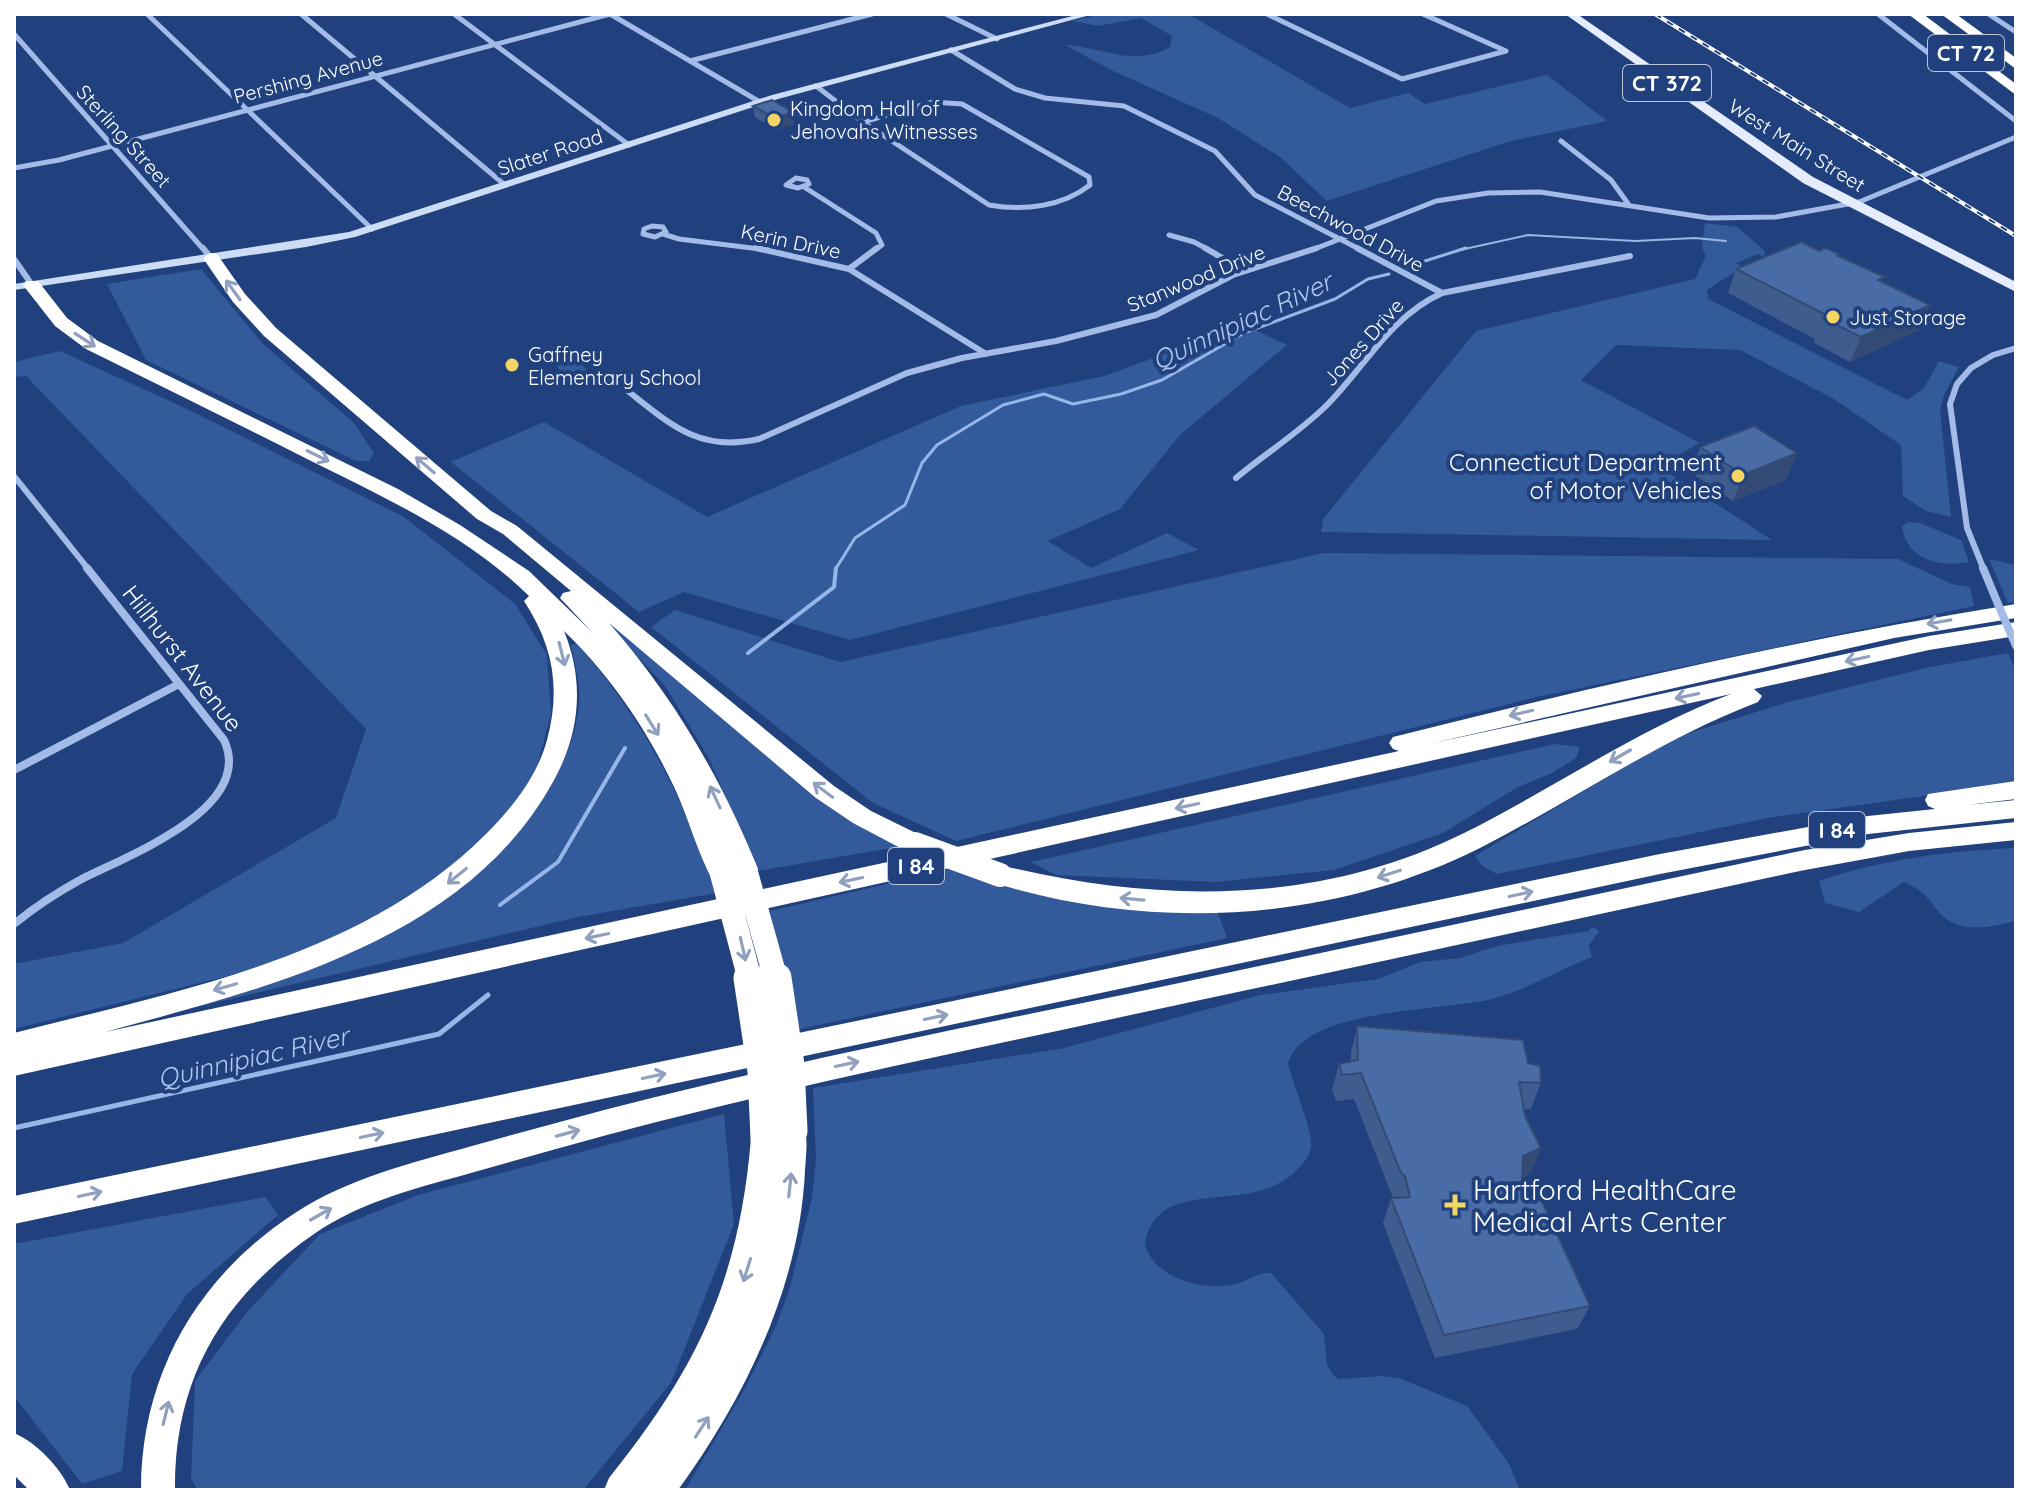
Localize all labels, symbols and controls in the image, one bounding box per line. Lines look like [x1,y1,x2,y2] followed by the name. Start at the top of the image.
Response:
[1928,35,2004,71] road number: CT 72
[231,45,385,109] street label: Pershing Avenue
[1623,65,1711,101] road number: CT 372
[71,79,177,193] street label: Sterling Street
[1724,93,1870,197] street label: West Main Street
[790,96,978,144] place label: Kingdom Hall of Jehovahs Witnesses
[765,111,783,129] marker: Kingdom Hall of Jehovahs Witnesses
[494,123,606,181] street label: Slater Road
[1274,179,1428,277] street label: Beechwood Drive
[739,218,843,264] street label: Kerin Drive
[1123,239,1269,317] street label: Stanwood Drive
[1147,264,1340,377] water label: Quinnipiac River
[225,280,242,301] one-way arrow
[1317,293,1409,391] street label: Jones Drive
[1849,305,1966,330] place label: Just Storage
[1824,308,1842,326] marker: Just Storage
[74,332,96,349] one-way arrow
[528,342,701,390] place label: Gaffney Elementary School
[503,356,521,374] marker: Gaffney Elementary School
[1449,447,1722,505] place label: Connecticut Department of Motor Vehicles
[305,449,329,464] one-way arrow
[415,456,435,474] one-way arrow
[1729,467,1747,485] marker: Connecticut Department of Motor Vehicles
[116,579,250,737] street label: Hillhurst Avenue
[1927,616,1952,631] one-way arrow
[555,640,570,666] one-way arrow
[1845,652,1870,667] one-way arrow
[1675,689,1701,704] one-way arrow
[1508,706,1534,721] one-way arrow
[644,713,660,736] one-way arrow
[1609,748,1632,764] one-way arrow
[813,782,835,799] one-way arrow
[707,785,722,809] one-way arrow
[1175,799,1201,814] one-way arrow
[1809,812,1865,848] road number: I 84
[888,848,944,884] road number: I 84
[448,867,468,885] one-way arrow
[1377,868,1402,883] one-way arrow
[839,873,865,888] one-way arrow
[1507,885,1533,900] one-way arrow
[1119,891,1146,906] one-way arrow
[585,929,611,944] one-way arrow
[736,936,751,961] one-way arrow
[212,980,238,995] one-way arrow
[923,1008,948,1023] one-way arrow
[154,1018,355,1095] water label: Quinnipiac River
[834,1056,860,1071] one-way arrow
[641,1068,666,1083] one-way arrow
[554,1125,580,1140] one-way arrow
[359,1127,384,1142] one-way arrow
[782,1172,797,1199] one-way arrow
[1473,1172,1736,1239] place label: Hartford HealthCare Medical Arts Center
[77,1186,103,1201] one-way arrow
[1444,1194,1466,1216] marker: Hartford HealthCare Medical Arts Center
[309,1205,332,1221] one-way arrow
[738,1257,753,1282] one-way arrow
[159,1400,174,1426] one-way arrow
[694,1416,711,1438] one-way arrow

